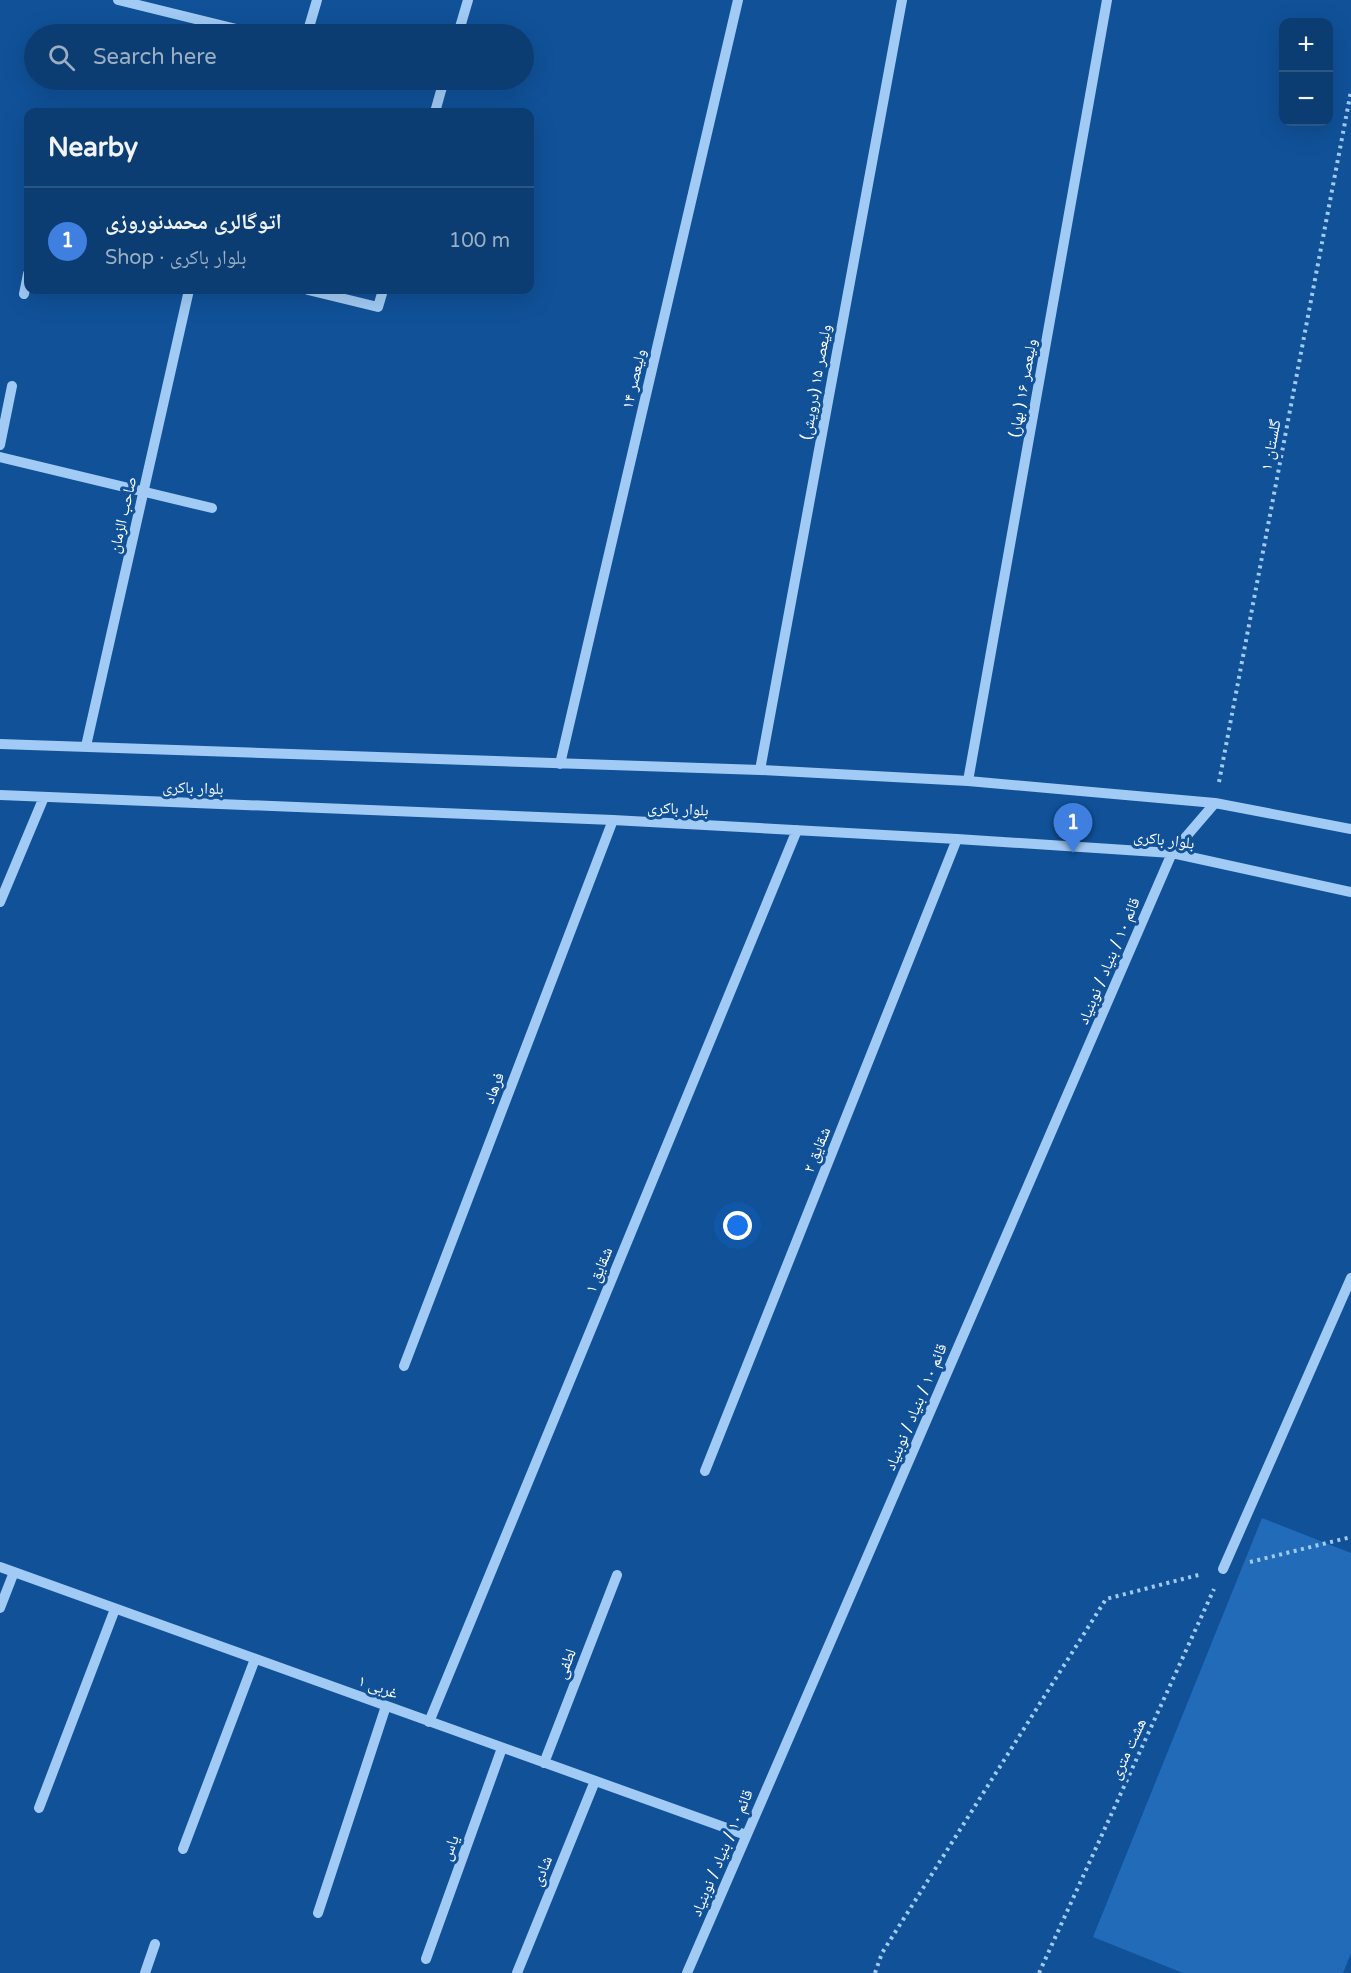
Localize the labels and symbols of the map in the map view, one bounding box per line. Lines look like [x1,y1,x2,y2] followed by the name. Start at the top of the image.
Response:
[796,323,836,441] street label: ولیعصر ۱۵ (درویش)
[1004,337,1042,439] street label: ولیعصر ۱۶ ( بهار)
[617,347,651,411] street label: ولیعصر ۱۴
[1256,417,1286,472] street label: گلستان ۱
[104,475,142,555] street label: صاحب الزمان
[162,777,224,799] street label: بلوار باکری
[647,797,709,821] street label: بلوار باکری
[1054,804,1092,853] pin: 1
[1132,826,1196,854] street label: بلوار باکری
[1073,895,1145,1027] street label: قائم ۱۰ / بنیاد / نوبنیاد
[479,1069,509,1107] street label: فرهاد
[799,1124,835,1176] street label: شقایق ۲
[723,1211,752,1240] your location
[581,1244,617,1296] street label: شقایق ۱
[880,1341,952,1473] street label: قائم ۱۰ / بنیاد / نوبنیاد
[551,1646,581,1682] street label: لطفی
[355,1671,401,1703] street label: ۱ غربی
[1105,1715,1151,1783] street label: هشت متری
[686,1787,758,1919] street label: قائم ۱۰ / بنیاد / نوبنیاد
[436,1832,464,1864] street label: یاس
[527,1853,557,1889] street label: شادی

